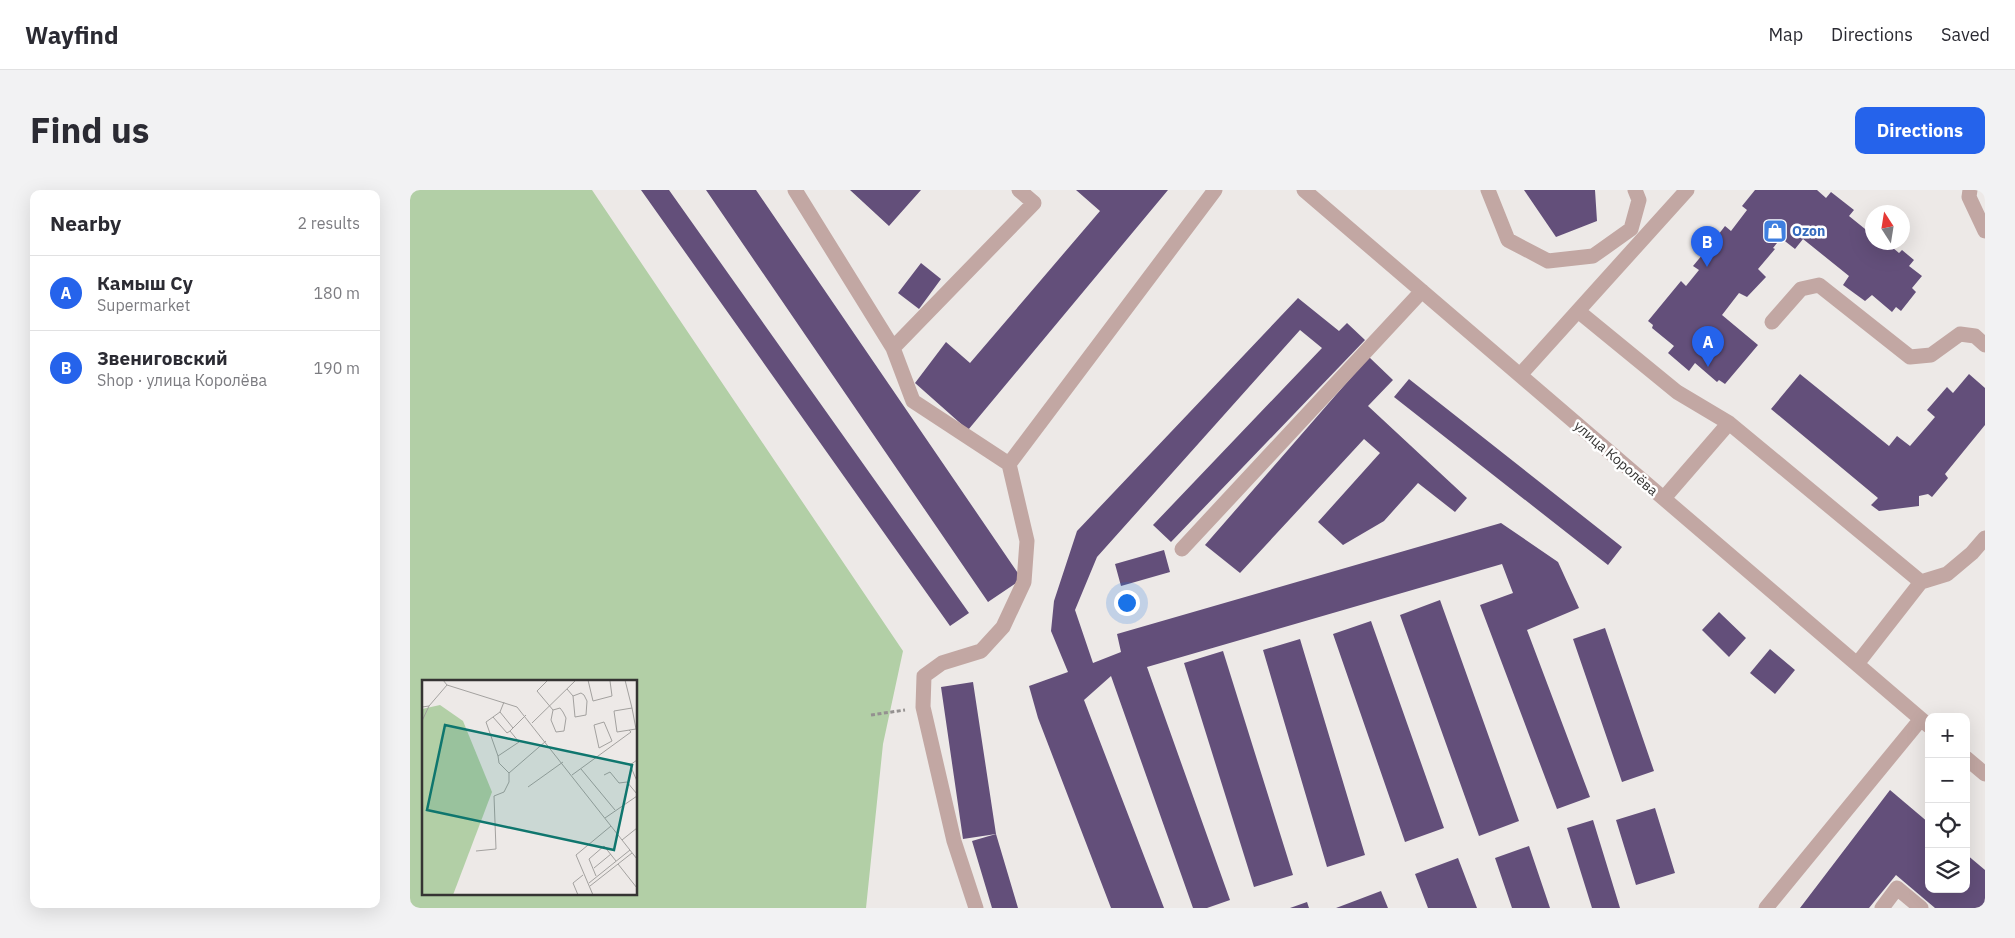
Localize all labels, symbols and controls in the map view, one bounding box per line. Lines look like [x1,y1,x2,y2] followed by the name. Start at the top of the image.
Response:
[25,19,118,51] text: Wayfind
[1768,23,1803,46] text: Map
[1831,23,1913,46] text: Directions
[1941,23,1990,46] text: Saved
[30,107,149,153] text: Find us
[1855,107,1985,154] button: Directions
[1865,205,1910,250] north arrow
[50,209,121,237] text: Nearby
[297,213,360,233] text: 2 results
[1762,218,1788,244] shop icon: Ozon
[1792,222,1825,240] place label: Ozon
[1691,226,1723,267] pin: B
[97,271,193,295] text: Камыш Су
[61,283,71,303] text: A
[313,283,360,303] text: 180 m
[97,295,190,315] text: Supermarket
[1692,326,1724,367] pin: A
[97,346,228,370] text: Звениговский
[61,358,71,378] text: B
[313,358,360,378] text: 190 m
[97,370,267,390] text: Shop · улица Королёва
[1570,417,1662,500] street label: улица Королёва
[1114,590,1140,616] your location
[422,680,638,896] inset map
[1925,713,1970,893] map controls
[1925,713,1970,758] button: +
[1925,758,1970,803] button: −
[1925,803,1970,848] button: locate
[1925,848,1970,893] button: layers

